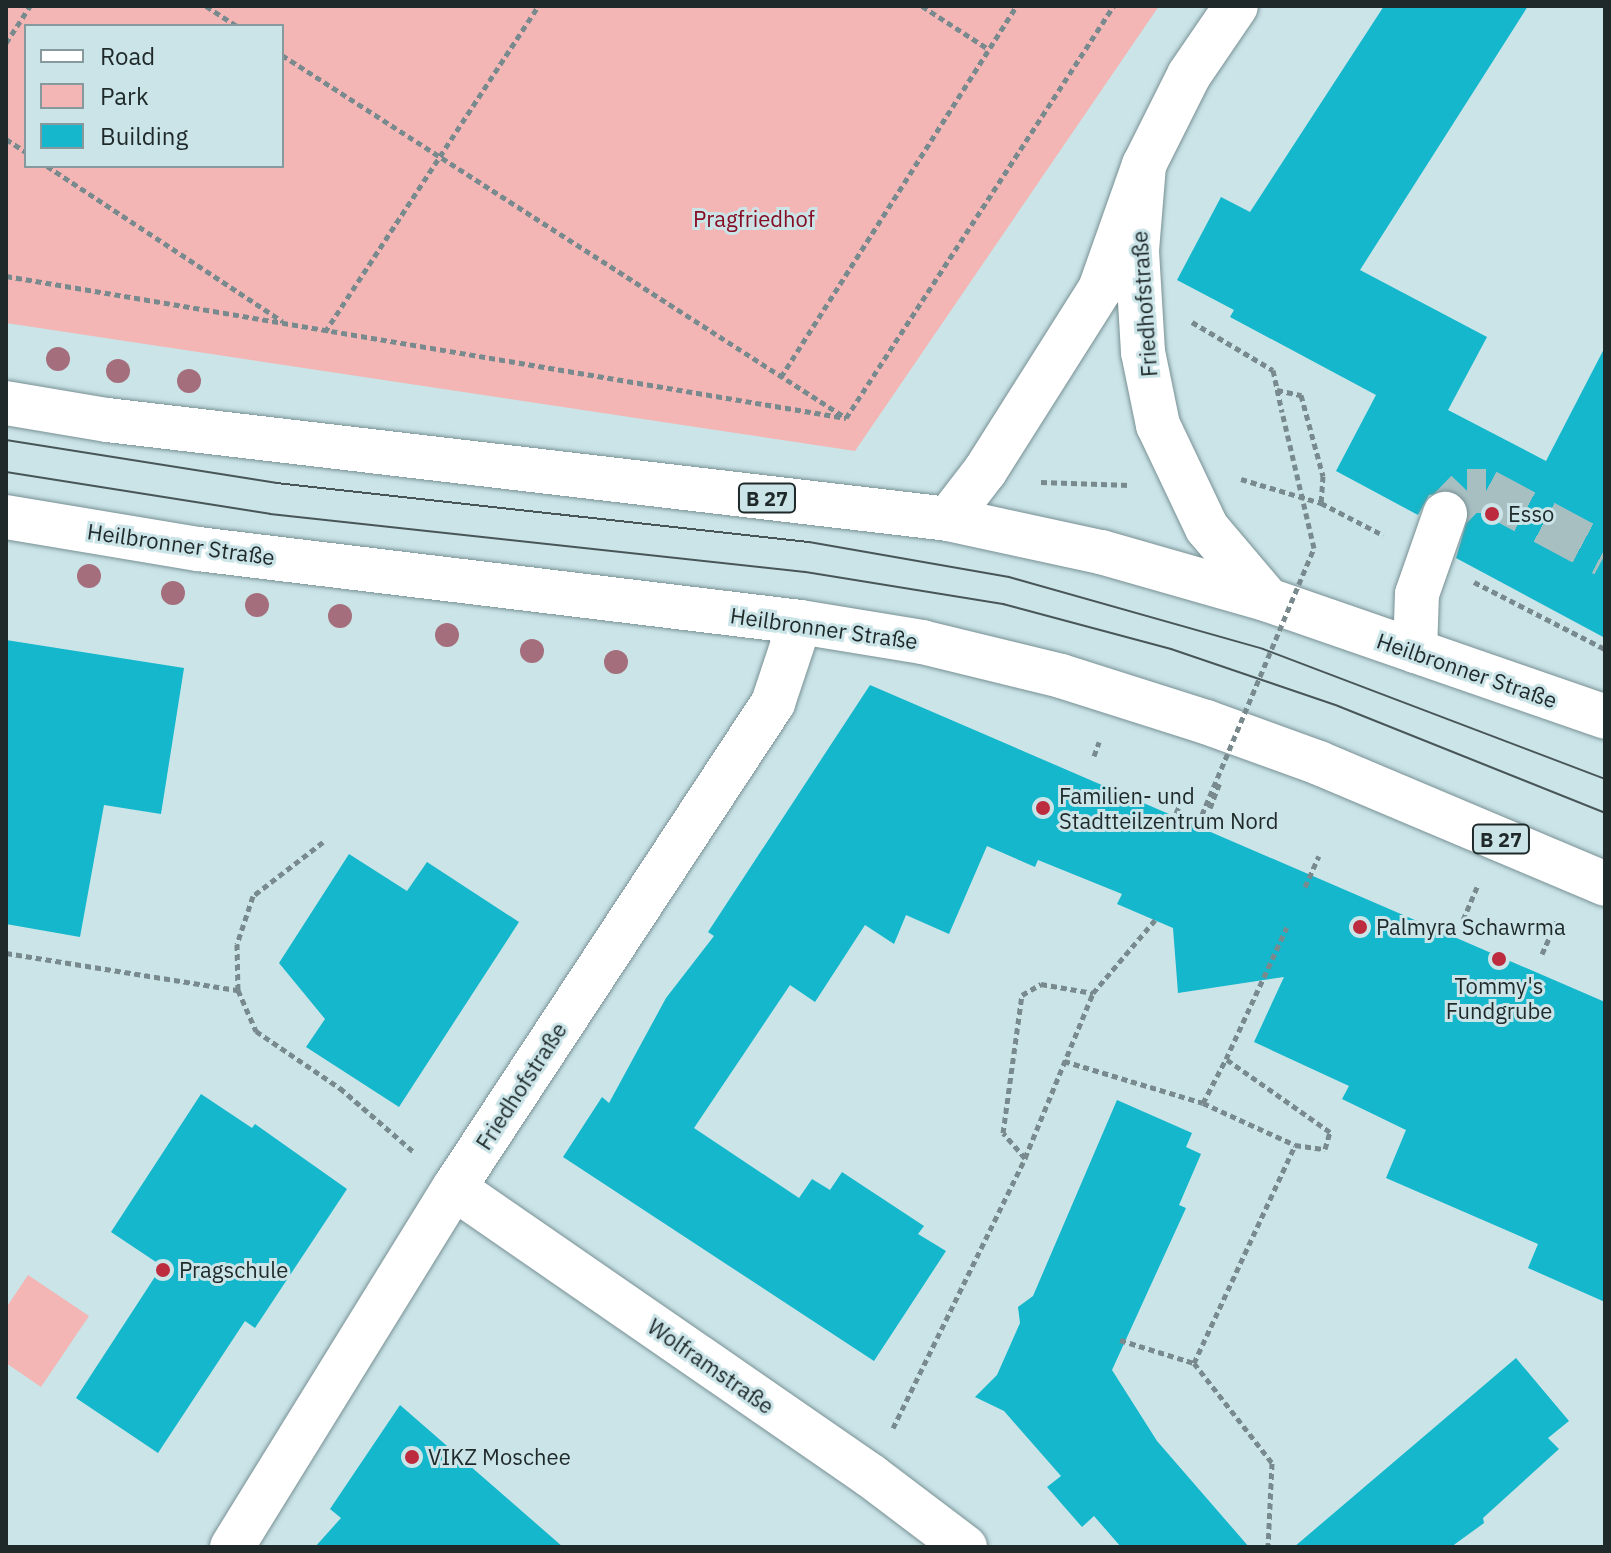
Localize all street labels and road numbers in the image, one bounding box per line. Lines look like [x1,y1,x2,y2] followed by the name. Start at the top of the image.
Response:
[1126,230,1162,378] street label: Friedhofstraße
[737,482,797,514] road number: B 27
[86,518,276,570] street label: Heilbronner Straße
[729,602,919,654] street label: Heilbronner Straße
[1373,627,1561,713] street label: Heilbronner Straße
[1471,823,1531,855] road number: B 27
[470,1017,572,1155] street label: Friedhofstraße
[643,1313,779,1419] street label: Wolframstraße

